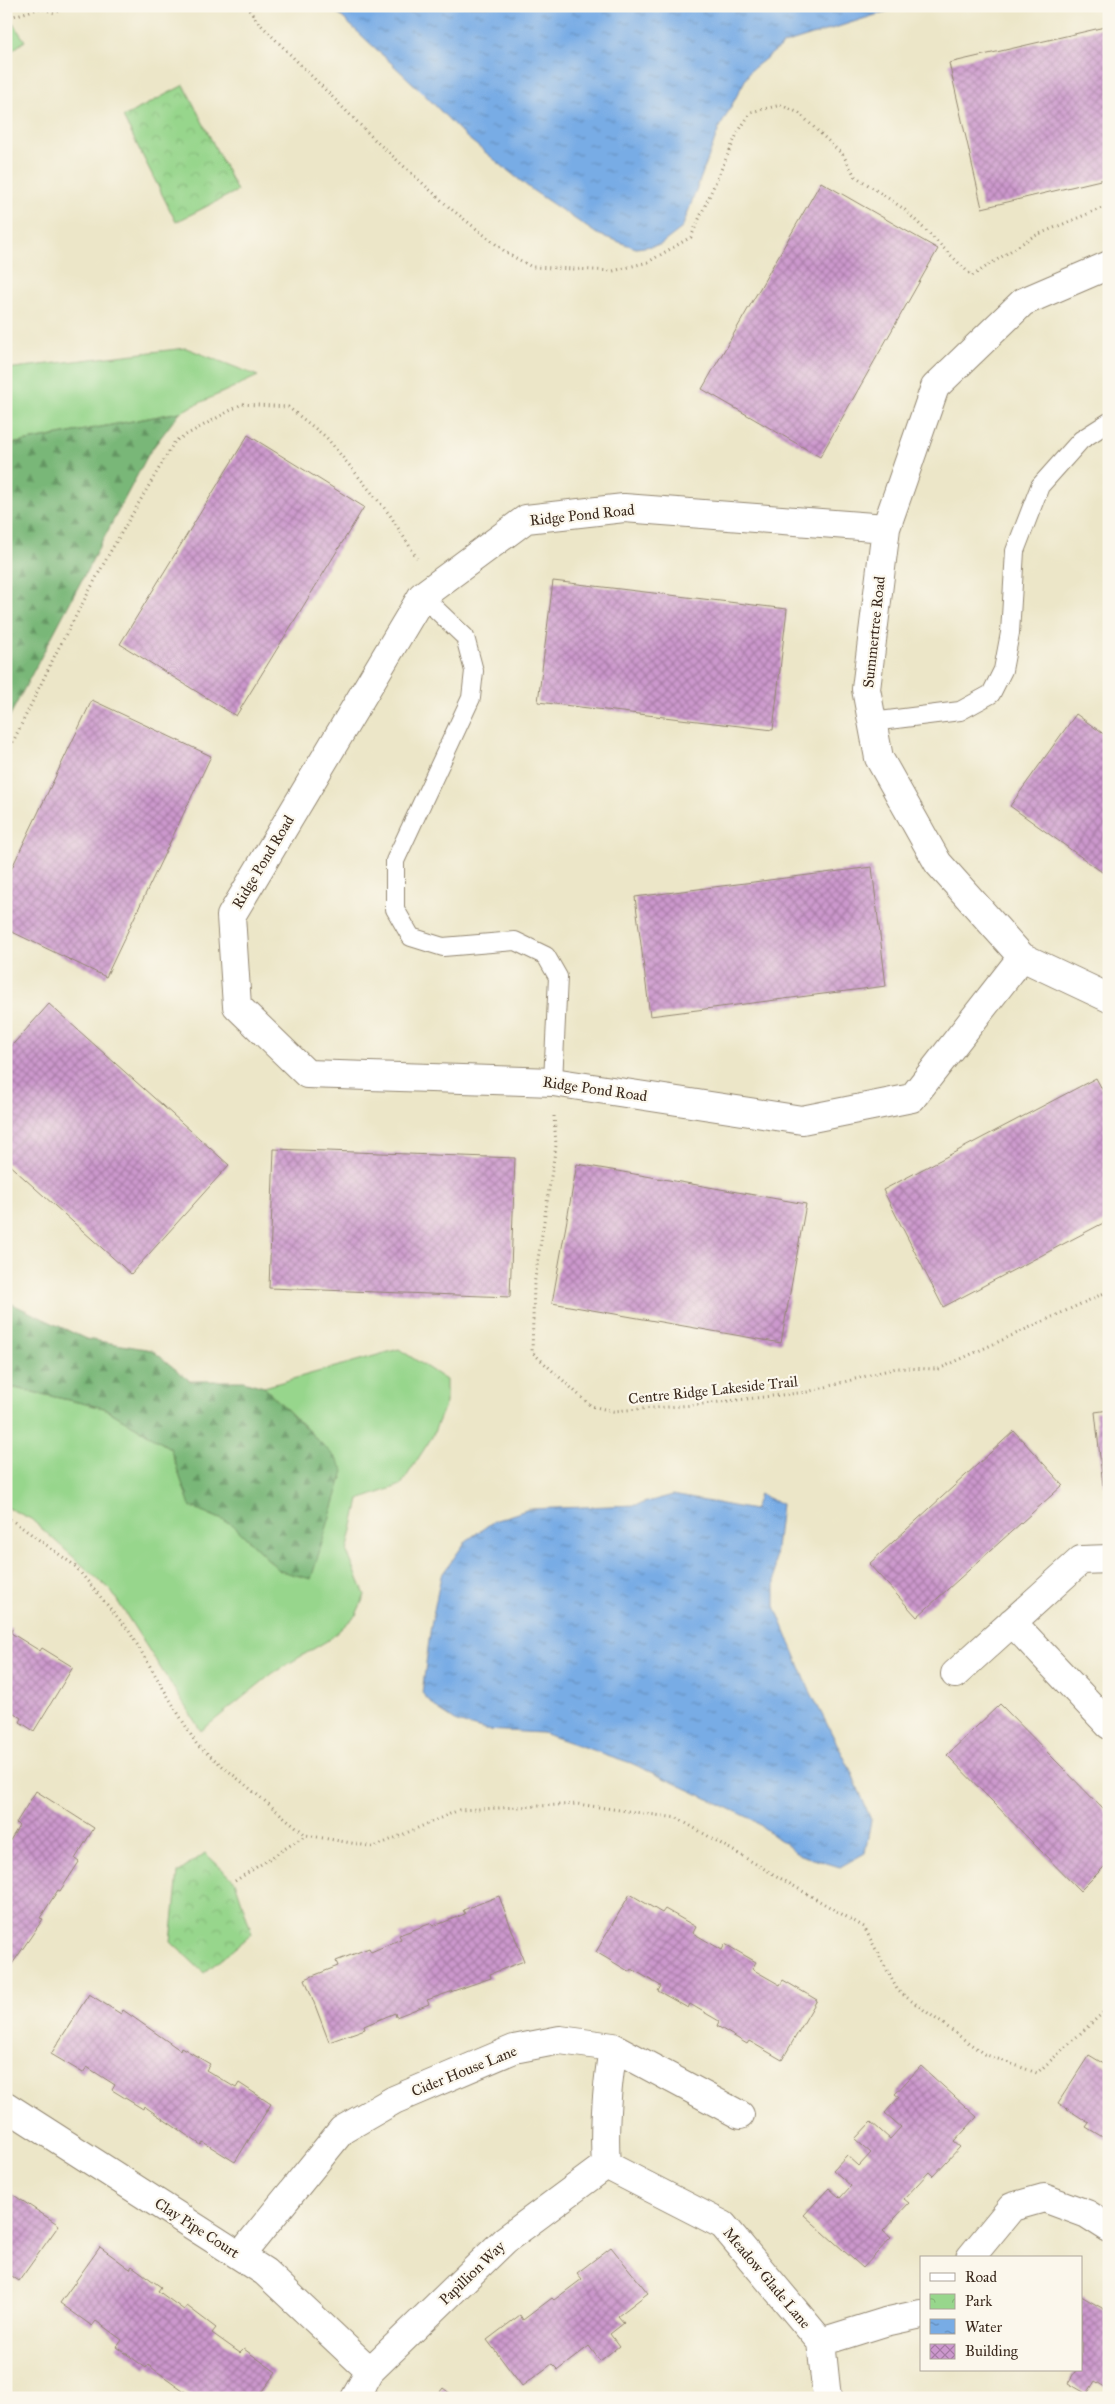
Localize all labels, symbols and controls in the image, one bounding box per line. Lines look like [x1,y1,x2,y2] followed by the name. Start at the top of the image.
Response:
[529,500,636,529] street label: Ridge Pond Road
[859,575,889,689] street label: Summertree Road
[228,812,298,912] street label: Ridge Pond Road
[542,1073,649,1105] street label: Ridge Pond Road
[627,1372,800,1408] street label: Centre Ridge Lakeside Trail
[409,2042,519,2100] street label: Cider House Lane
[151,2194,243,2262] street label: Clay Pipe Court
[720,2224,814,2332] street label: Meadow Glade Lane
[435,2237,509,2309] street label: Papillion Way
[920,2256,1082,2372] legend
[965,2268,997,2286] text: Road
[965,2292,992,2310] text: Park
[965,2318,1002,2336] text: Water
[965,2342,1019,2360] text: Building

